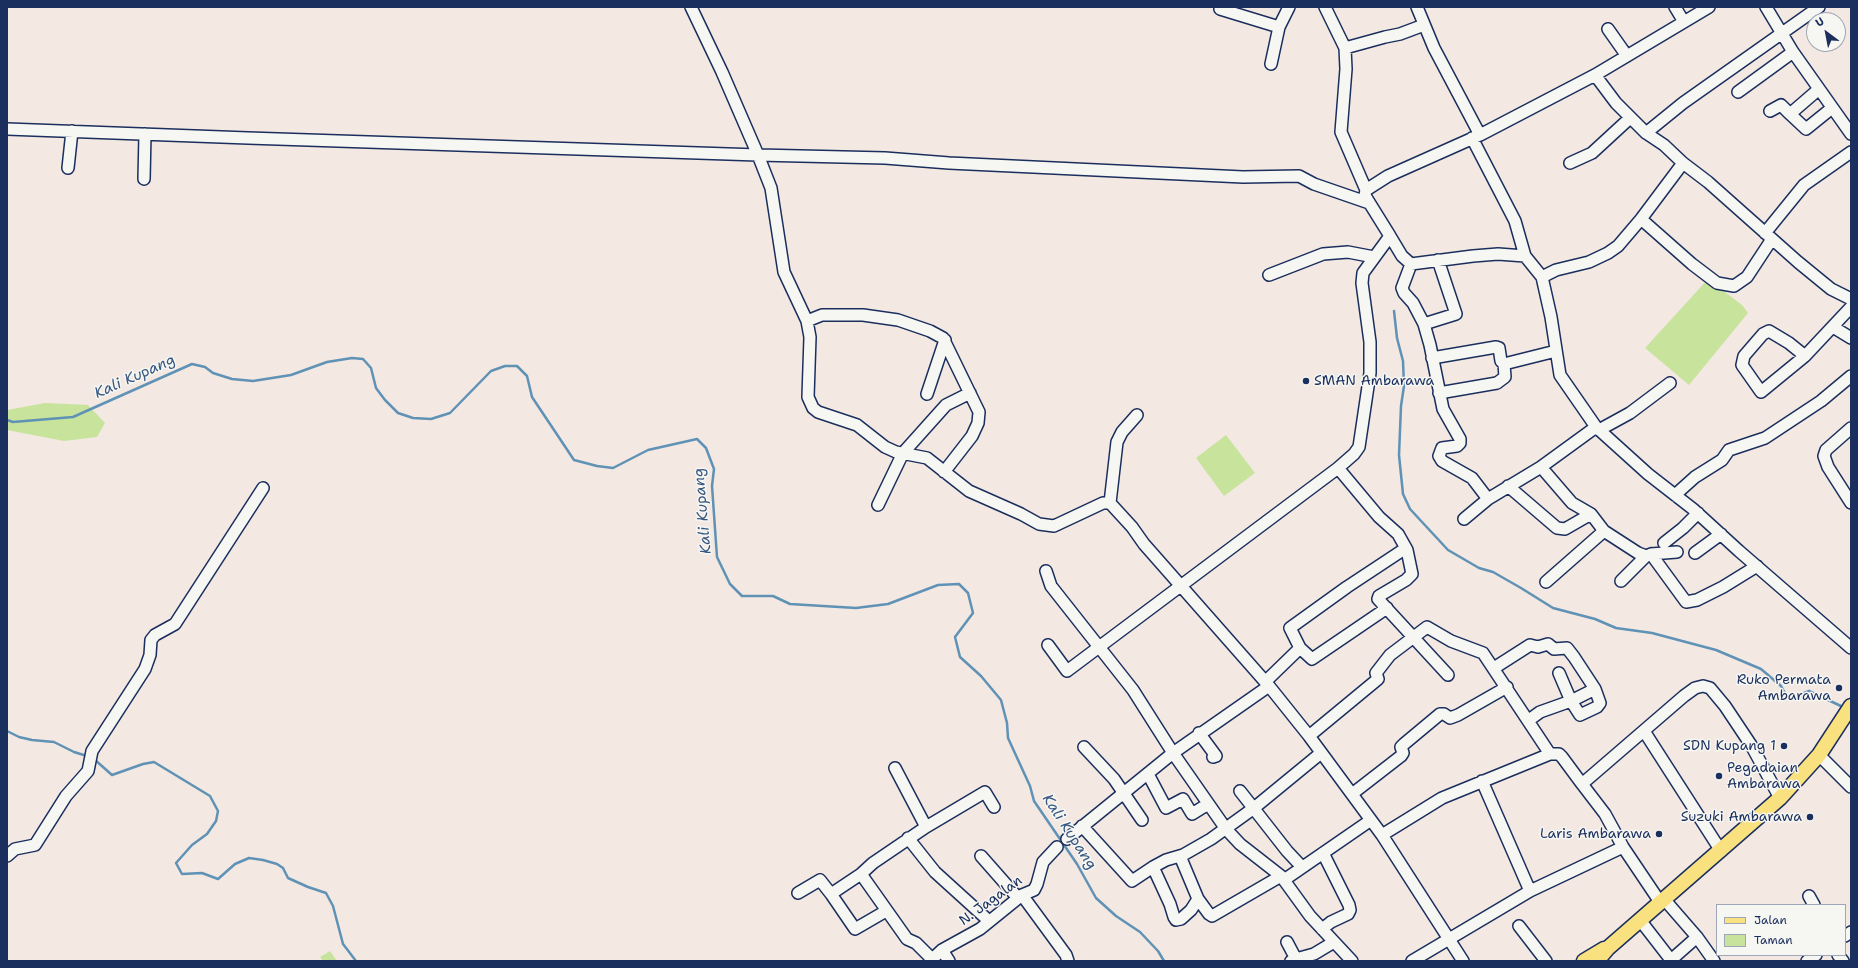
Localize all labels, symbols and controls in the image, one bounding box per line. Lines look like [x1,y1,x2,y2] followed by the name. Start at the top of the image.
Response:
[1806,12,1846,52] north arrow
[1813,14,1827,31] text: U
[92,351,178,403] water label: Kali Kupang
[1314,373,1434,389] place label: SMAN Ambarawa
[1301,376,1311,386] marker: SMAN Ambarawa
[690,467,716,555] water label: Kali Kupang
[1737,672,1831,704] place label: Ruko Permata Ambarawa
[1834,683,1844,693] marker: Ruko Permata Ambarawa
[1683,738,1776,754] place label: SDN Kupang 1
[1779,741,1789,751] marker: SDN Kupang 1
[1727,760,1801,792] place label: Pegadaian Ambarawa
[1714,771,1724,781] marker: Pegadaian Ambarawa
[1038,791,1100,873] water label: Kali Kupang
[1681,809,1802,825] place label: Suzuki Ambarawa
[1805,812,1815,822] marker: Suzuki Ambarawa
[1540,826,1651,842] place label: Laris Ambarawa
[1654,829,1664,839] marker: Laris Ambarawa
[956,872,1026,930] street label: N. Jagalan
[1716,904,1846,956] legend
[1754,912,1787,928] text: Jalan
[1754,932,1793,948] text: Taman

